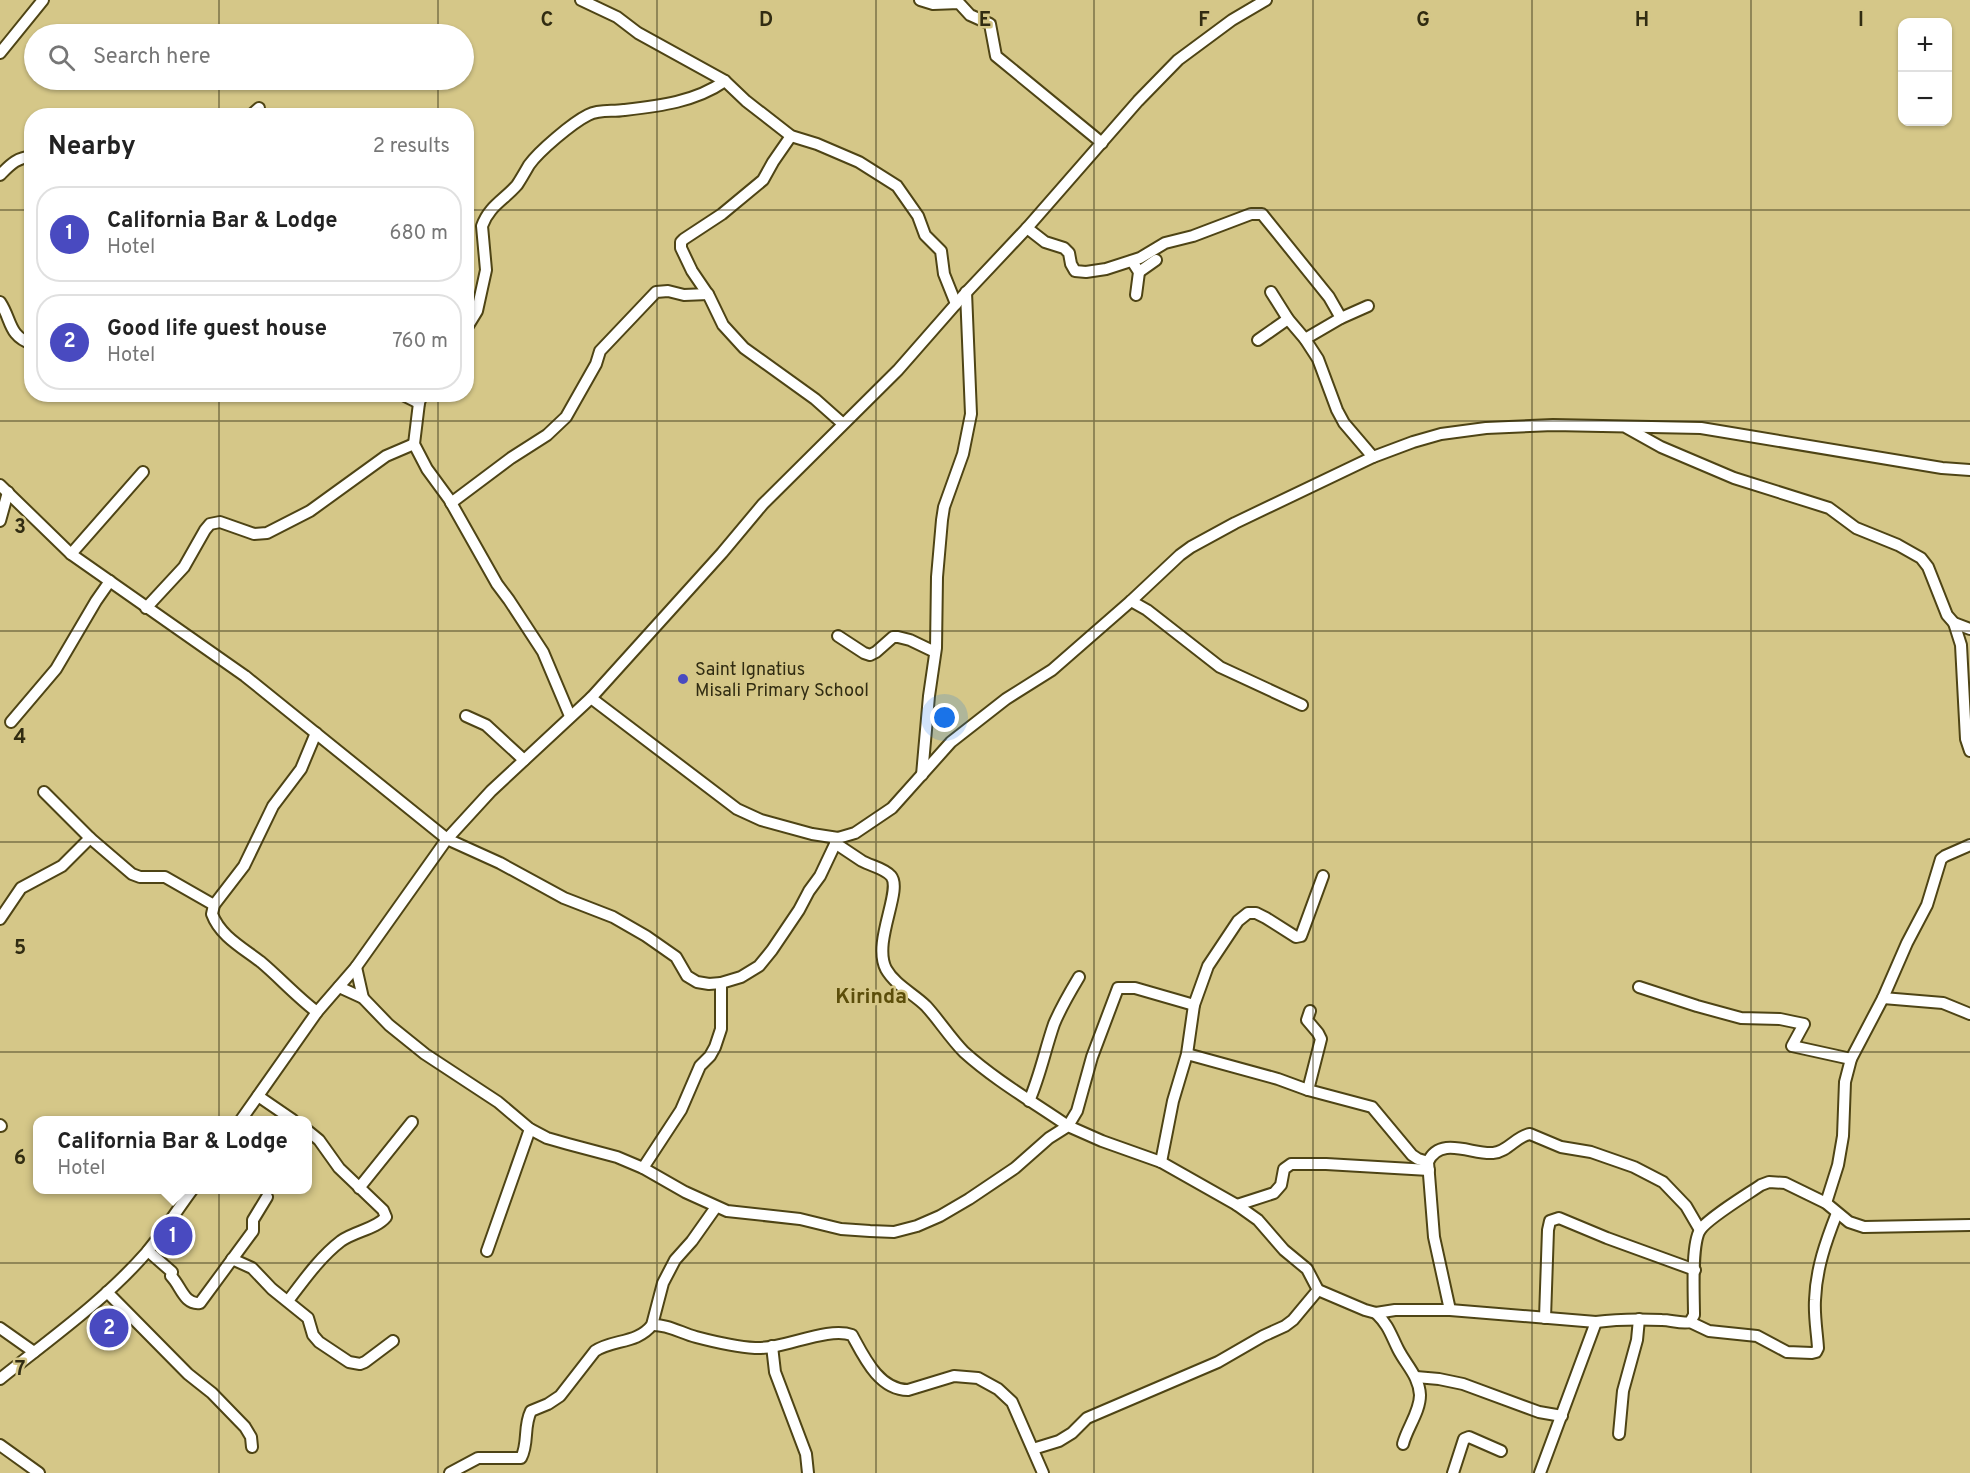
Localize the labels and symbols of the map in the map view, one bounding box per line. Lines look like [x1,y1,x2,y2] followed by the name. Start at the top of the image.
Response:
[541,8,553,34] text: C
[759,8,773,34] text: D
[979,8,991,34] text: E
[1198,8,1210,34] text: F
[1416,8,1430,34] text: G
[1635,8,1649,34] text: H
[1858,8,1864,34] text: I
[14,515,26,541] text: 3
[695,659,869,703] place label: Saint Ignatius Misali Primary School
[676,672,690,686] marker: Saint Ignatius Misali Primary School
[930,703,959,732] your location
[14,725,26,751] text: 4
[14,936,26,962] text: 5
[835,984,907,1011] district label: Kirinda
[14,1146,26,1172] text: 6
[154,1214,192,1258] pin: 1
[90,1306,128,1350] pin: 2
[15,1357,25,1383] text: 7

